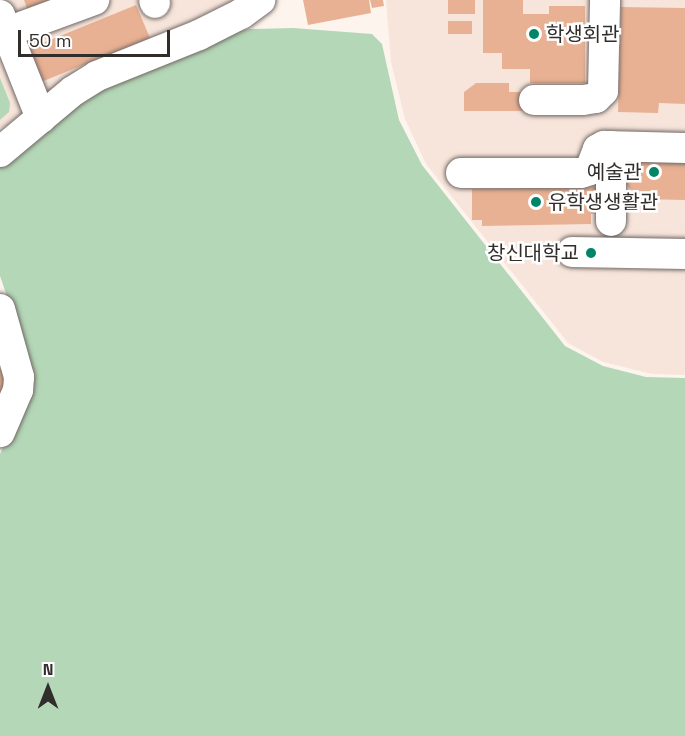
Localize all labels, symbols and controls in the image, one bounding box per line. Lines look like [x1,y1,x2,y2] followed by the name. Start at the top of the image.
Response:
[21,18,172,56] scale bar
[546,22,620,46] place label: 학생회관
[527,27,541,41] marker: 학생회관
[29,29,71,52] text: 50 m
[587,160,642,184] place label: 예술관
[647,165,661,179] marker: 예술관
[548,190,658,214] place label: 유학생생활관
[529,195,543,209] marker: 유학생생활관
[487,241,579,265] place label: 창신대학교
[584,246,598,260] marker: 창신대학교
[18,658,78,718] north arrow
[43,659,53,680] text: N

